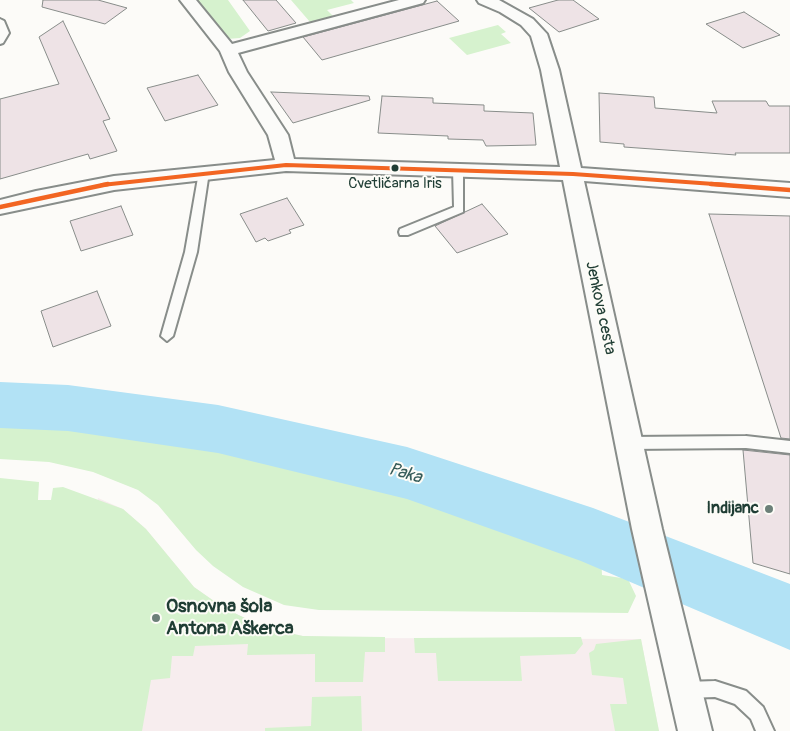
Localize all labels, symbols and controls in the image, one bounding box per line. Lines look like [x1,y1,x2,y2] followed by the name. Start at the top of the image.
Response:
[390,163,400,173] marker: Cvetličarna Iris
[348,175,442,193] place label: Cvetličarna Iris
[581,260,619,356] street label: Jenkova cesta
[386,459,424,489] water label: Paka
[707,499,759,519] place label: Indijanc
[763,503,775,515] marker: Indijanc
[166,596,294,640] place label: Osnovna šola Antona Aškerca
[150,612,162,624] marker: Osnovna šola Antona Aškerca

